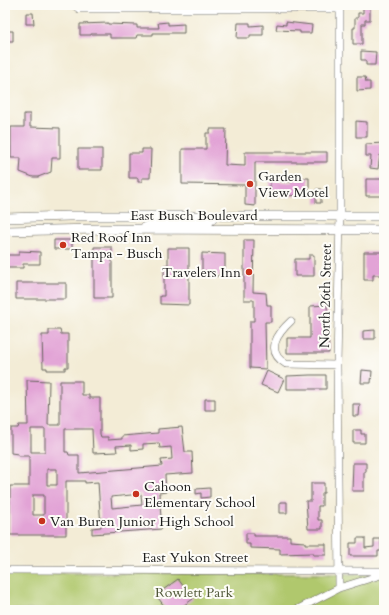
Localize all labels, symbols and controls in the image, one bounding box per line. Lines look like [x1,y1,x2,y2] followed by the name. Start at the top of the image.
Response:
[258,167,329,202] place label: Garden View Motel
[245,179,255,189] marker: Garden View Motel
[130,206,258,225] street label: East Busch Boulevard
[71,228,163,263] place label: Red Roof Inn Tampa - Busch
[58,240,68,250] marker: Red Roof Inn Tampa - Busch
[315,243,336,348] street label: North 26th Street
[162,263,241,282] place label: Travelers Inn
[244,267,254,277] marker: Travelers Inn
[144,477,256,512] place label: Cahoon Elementary School
[131,489,141,499] marker: Cahoon Elementary School
[50,512,234,531] place label: Van Buren Junior High School
[37,516,47,526] marker: Van Buren Junior High School
[142,548,249,567] street label: East Yukon Street
[155,583,233,602] park label: Rowlett Park

